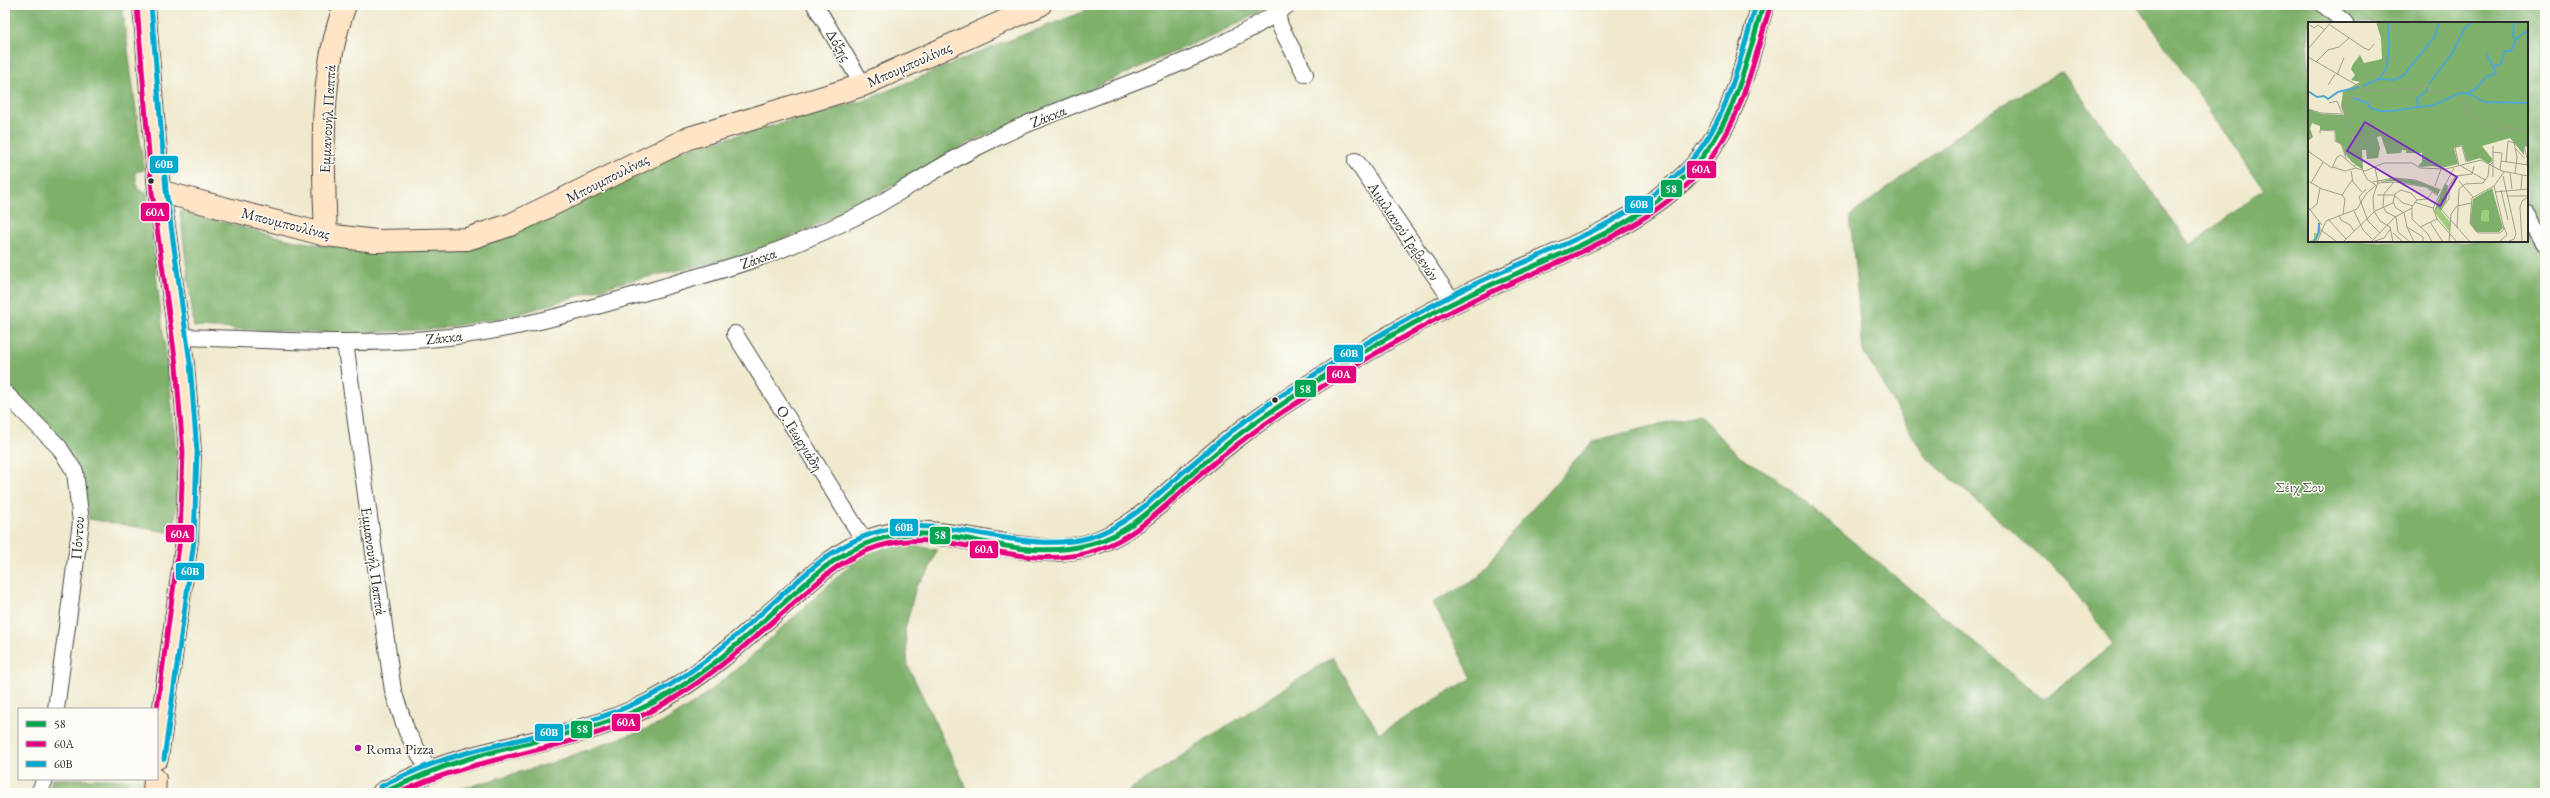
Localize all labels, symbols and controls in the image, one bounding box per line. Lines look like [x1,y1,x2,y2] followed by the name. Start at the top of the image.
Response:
[2308,22,2528,242] inset map
[822,26,856,64] street label: Δόξης
[864,37,954,91] street label: Μπουμπουλίνας
[315,64,339,174] street label: Εμμανουήλ Παππά
[1027,100,1069,132] street label: Ζάκκα
[562,149,652,207] street label: Μπουμπουλίνας
[149,155,179,174] line badge: 60Β
[155,157,173,171] text: 60Β
[1686,160,1717,179] line badge: 60Α
[1691,162,1711,176] text: 60Α
[146,176,156,186] unlabelled marker
[1363,177,1444,284] street label: Αιμιλιανού Γρεβενών
[1660,179,1683,198] line badge: 58
[1665,182,1677,196] text: 58
[1624,195,1654,214] line badge: 60Β
[1630,197,1648,211] text: 60Β
[140,202,170,222] line badge: 60Α
[240,203,332,243] street label: Μπουμπουλίνας
[145,205,165,219] text: 60Α
[738,243,779,273] street label: Ζάκκα
[425,326,463,348] street label: Ζάκκα
[1333,344,1364,363] line badge: 60Β
[1340,346,1358,360] text: 60Β
[1326,365,1357,384] line badge: 60Α
[1331,367,1351,381] text: 60Α
[1294,379,1317,398] line badge: 58
[1299,382,1311,396] text: 58
[1270,395,1280,405] unlabelled marker
[772,402,828,474] street label: Ο. Γεωργιάδη
[2276,477,2324,496] park label: Σέιχ Σου
[357,506,391,616] street label: Εμμανουήλ Παππά
[66,516,88,560] street label: Πόντου
[889,518,919,537] line badge: 60Β
[895,520,913,534] text: 60Β
[165,524,195,543] line badge: 60Α
[929,526,951,545] line badge: 58
[170,527,190,541] text: 60Α
[934,528,946,542] text: 58
[969,540,999,559] line badge: 60Α
[974,542,994,556] text: 60Α
[175,562,205,581] line badge: 60Β
[181,564,199,578] text: 60Β
[18,708,158,780] legend
[611,713,641,732] line badge: 60Α
[616,715,636,729] text: 60Α
[54,716,66,732] text: 58
[570,720,593,739] line badge: 58
[576,722,588,736] text: 58
[534,723,564,742] line badge: 60Β
[540,725,558,739] text: 60Β
[54,736,75,752] text: 60Α
[366,739,434,758] place label: Roma Pizza
[353,743,363,753] marker: Roma Pizza
[54,756,73,772] text: 60Β

